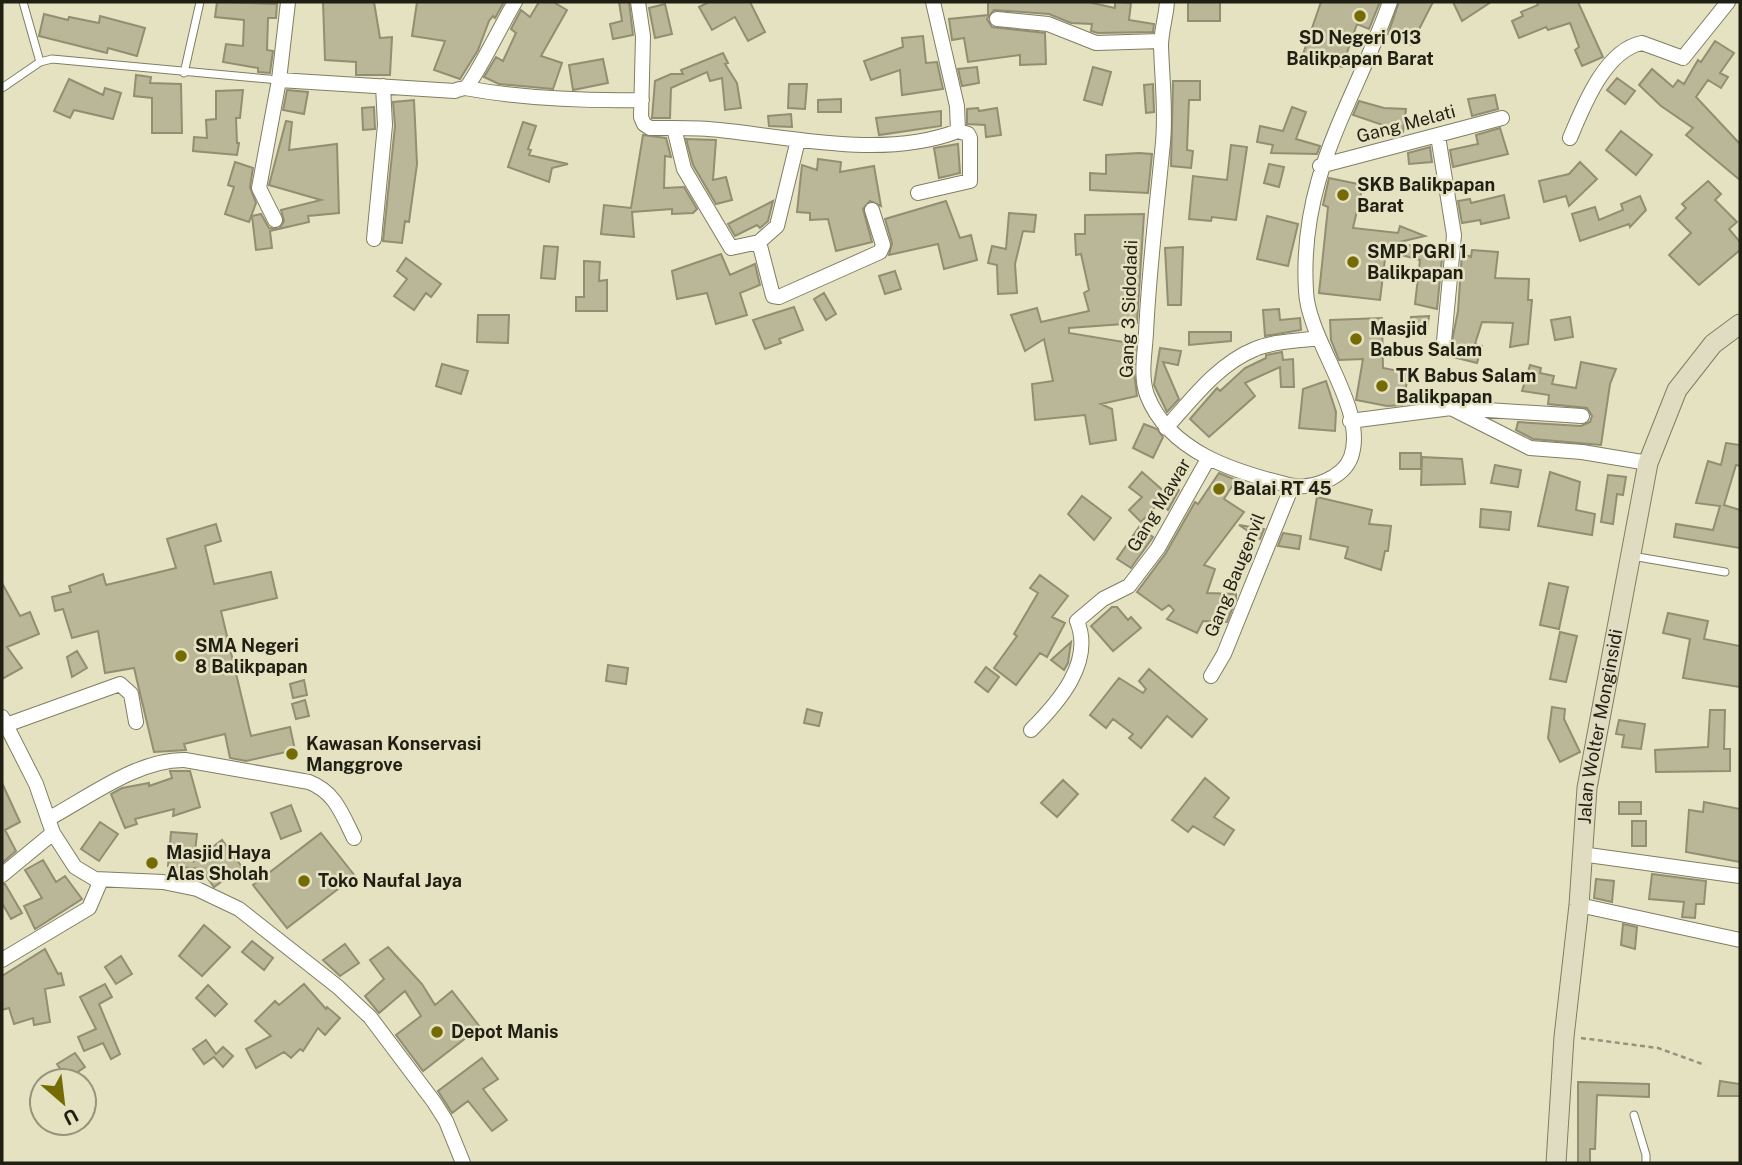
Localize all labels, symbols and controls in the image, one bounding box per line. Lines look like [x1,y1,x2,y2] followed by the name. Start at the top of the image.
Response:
[1352,8,1368,24] marker: SD Negeri 013 Balikpapan Barat
[1286,27,1434,69] place label: SD Negeri 013 Balikpapan Barat
[1354,100,1458,147] street label: Gang Melati
[1357,174,1495,216] place label: SKB Balikpapan Barat
[1335,187,1351,203] marker: SKB Balikpapan Barat
[1116,240,1141,378] street label: Gang 3 Sidodadi
[1367,241,1467,283] place label: SMP PGRI 1 Balikpapan
[1345,254,1361,270] marker: SMP PGRI 1 Balikpapan
[1370,318,1482,360] place label: Masjid Babus Salam
[1348,331,1364,347] marker: Masjid Babus Salam
[1396,365,1536,407] place label: TK Babus Salam Balikpapan
[1374,378,1390,394] marker: TK Babus Salam Balikpapan
[1122,454,1195,555] street label: Gang Mawar
[1233,478,1332,499] place label: Balai RT 45
[1211,481,1227,497] marker: Balai RT 45
[1200,510,1269,640] street label: Gang Baugenvil
[1574,627,1627,825] street label: Jalan Wolter Monginsidi
[195,635,308,677] place label: SMA Negeri 8 Balikpapan
[173,648,189,664] marker: SMA Negeri 8 Balikpapan
[306,733,481,775] place label: Kawasan Konservasi Manggrove
[284,746,300,762] marker: Kawasan Konservasi Manggrove
[166,842,271,884] place label: Masjid Haya Alas Sholah
[144,855,160,871] marker: Masjid Haya Alas Sholah
[318,870,462,891] place label: Toko Naufal Jaya
[296,873,312,889] marker: Toko Naufal Jaya
[451,1021,559,1042] place label: Depot Manis
[429,1024,445,1040] marker: Depot Manis
[28,1067,98,1137] north arrow
[60,1104,82,1130] text: U

